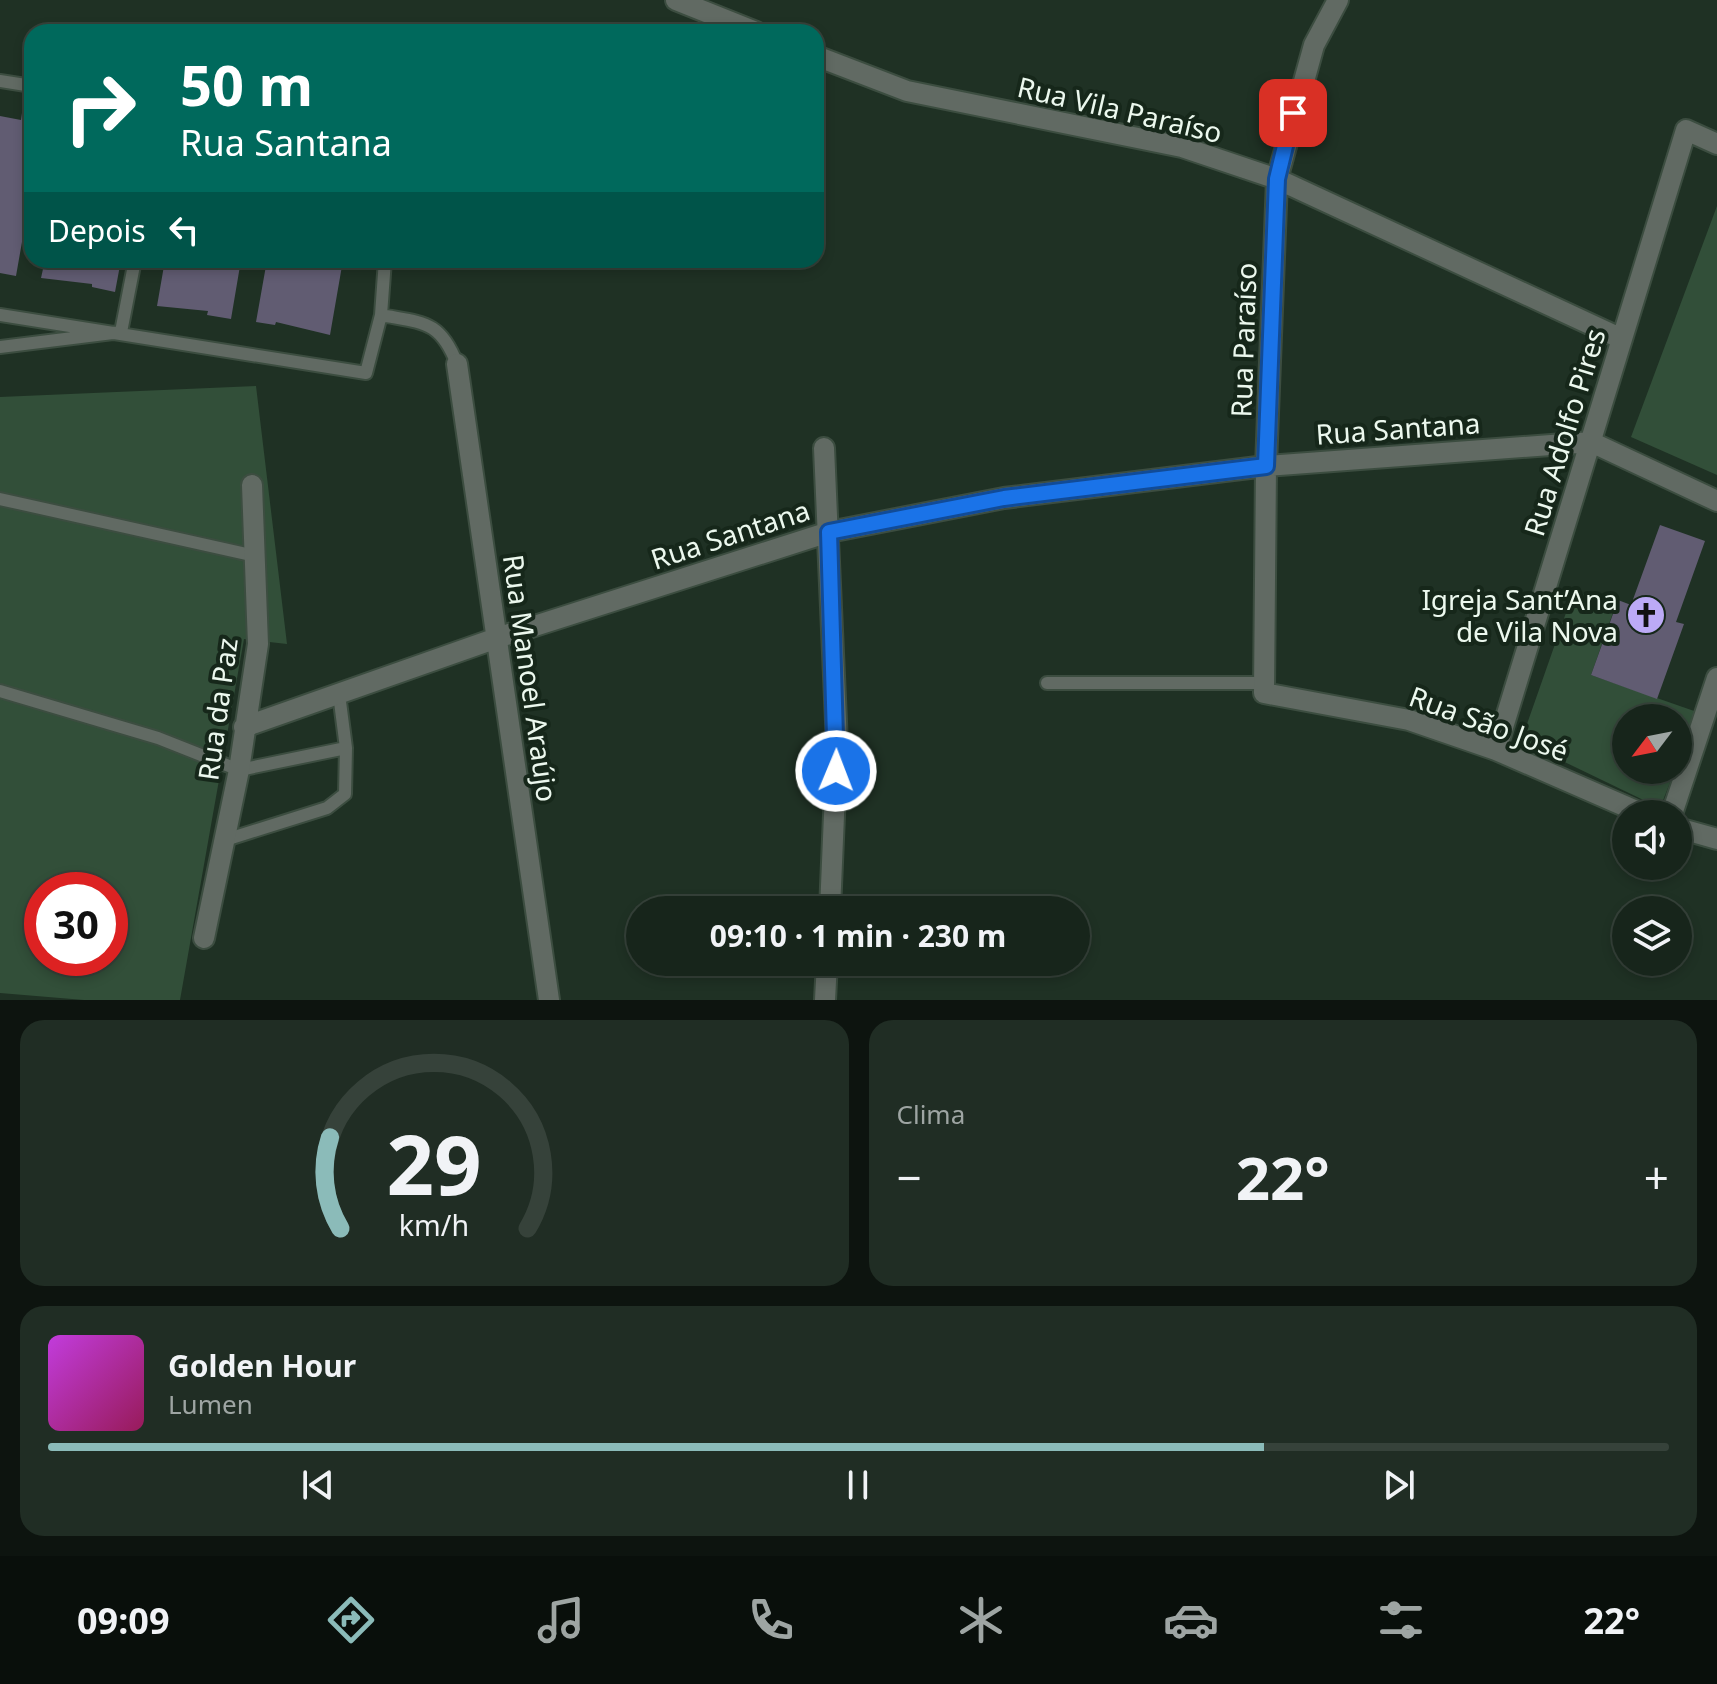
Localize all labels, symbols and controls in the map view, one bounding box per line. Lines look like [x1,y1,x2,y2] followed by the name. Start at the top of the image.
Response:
[180,46,313,122] text: 50 m
[48,56,152,160] icon: right
[1014,67,1226,151] street label: Rua Vila Paraíso
[1259,79,1327,147] pin
[1271,91,1315,135] icon: arrive
[180,118,392,167] text: Rua Santana
[162,208,206,252] icon: left
[48,210,146,251] text: Depois
[1221,262,1265,418] street label: Rua Paraíso
[1514,324,1614,540] street label: Rua Adolfo Pires
[1314,403,1482,453] street label: Rua Santana
[646,490,814,578] street label: Rua Santana
[495,552,567,804] street label: Rua Manoel Araújo
[1421,580,1618,650] place label: Igreja Sant’Ana de Vila Nova
[1625,594,1667,636] church icon: Igreja Sant’Ana de Vila Nova
[188,635,246,783] street label: Rua da Paz
[1404,677,1574,769] street label: Rua São José
[1612,704,1692,784] north arrow
[1612,704,1692,976] map controls
[794,729,878,813] position arrow
[1612,800,1692,880] button: sound
[24,872,128,976] speed limit sign: 30
[1612,896,1692,976] button: layers
[710,915,1006,956] text: 09:10 · 1 min · 230 m
[897,1096,965,1132] text: Clima
[387,1106,482,1219] text: 29
[1236,1136,1330,1218] text: 22°
[897,1147,922,1207] text: −
[1644,1147,1669,1207] text: +
[399,1205,469,1244] text: km/h
[168,1345,356,1386] text: Golden Hour
[168,1386,253,1422] text: Lumen
[296,1463,340,1507] icon: previous
[836,1463,880,1507] icon: pause
[1377,1463,1421,1507] icon: next
[323,1592,379,1648] icon: directions
[533,1592,589,1648] icon: music
[743,1592,799,1648] icon: phone
[953,1592,1009,1648] icon: climate
[1163,1592,1219,1648] icon: car
[1373,1592,1429,1648] icon: filters
[77,1596,169,1645] text: 09:09
[1583,1596,1640,1645] text: 22°

